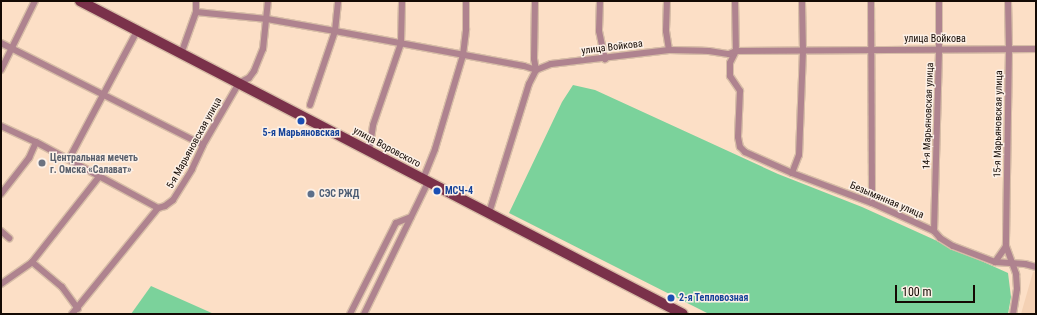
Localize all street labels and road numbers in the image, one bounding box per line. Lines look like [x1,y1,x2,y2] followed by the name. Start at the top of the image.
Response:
[904,33,966,45] street label: улица Войкова
[581,37,643,57] street label: улица Войкова
[920,62,936,170] street label: 14-я Марьяновская улица
[991,70,1005,178] street label: 15-я Марьяновская улица
[164,95,224,191] street label: 5-я Марьяновская улица
[351,124,423,170] street label: улица Воровского
[848,179,926,221] street label: Безымянная улица

